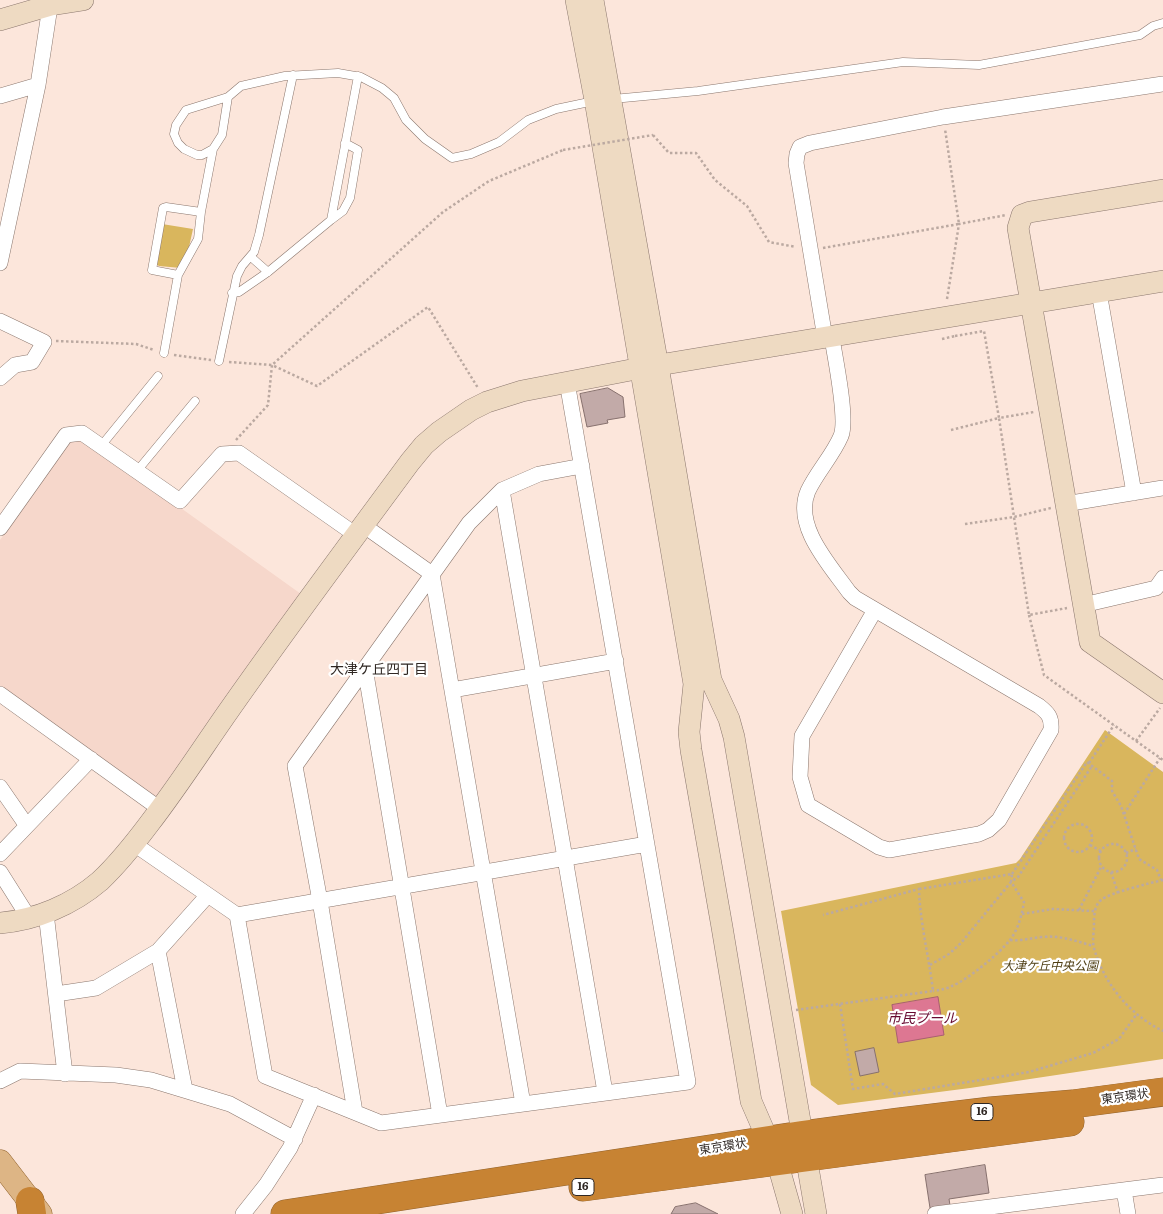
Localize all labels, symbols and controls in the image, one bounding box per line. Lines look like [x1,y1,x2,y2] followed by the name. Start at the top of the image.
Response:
[330,662,428,678] district label: 大津ケ丘四丁目
[1002,959,1098,973] park label: 大津ケ丘中央公園
[887,1011,957,1027] water label: 市民プール
[1100,1087,1150,1107] street label: 東京環状
[971,1104,993,1120] road number: 16
[698,1136,748,1158] street label: 東京環状
[572,1178,594,1196] road number: 16

